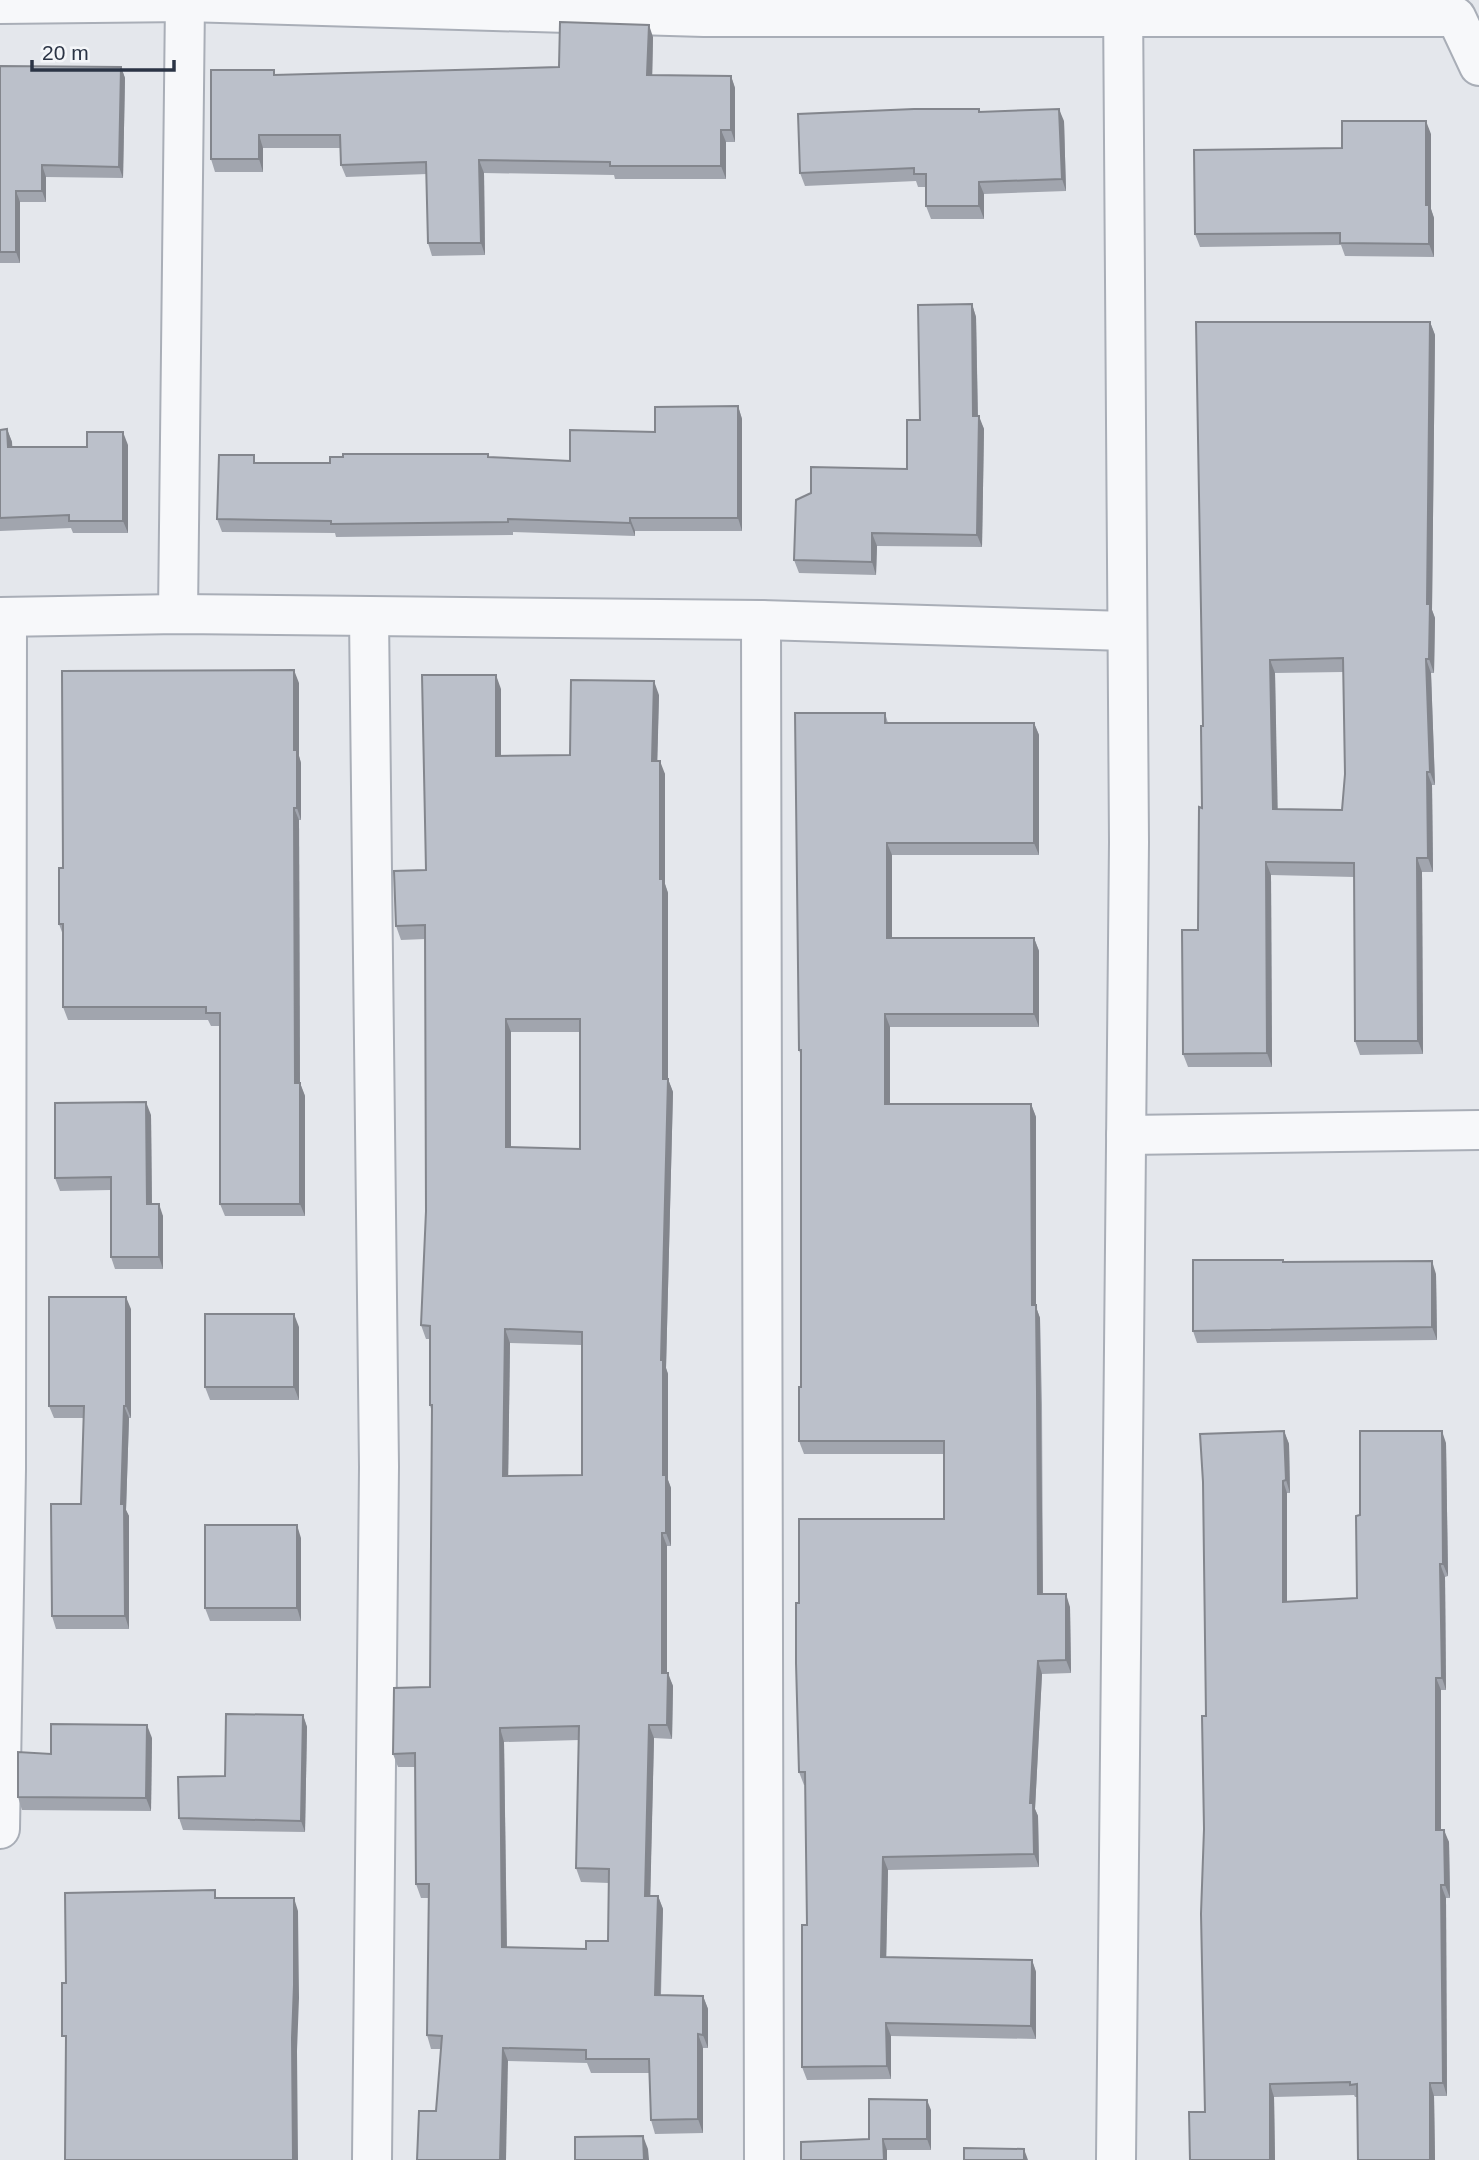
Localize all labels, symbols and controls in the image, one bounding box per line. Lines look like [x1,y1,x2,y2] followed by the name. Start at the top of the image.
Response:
[32,28,173,72] scale bar
[42,41,89,64] text: 20 m

